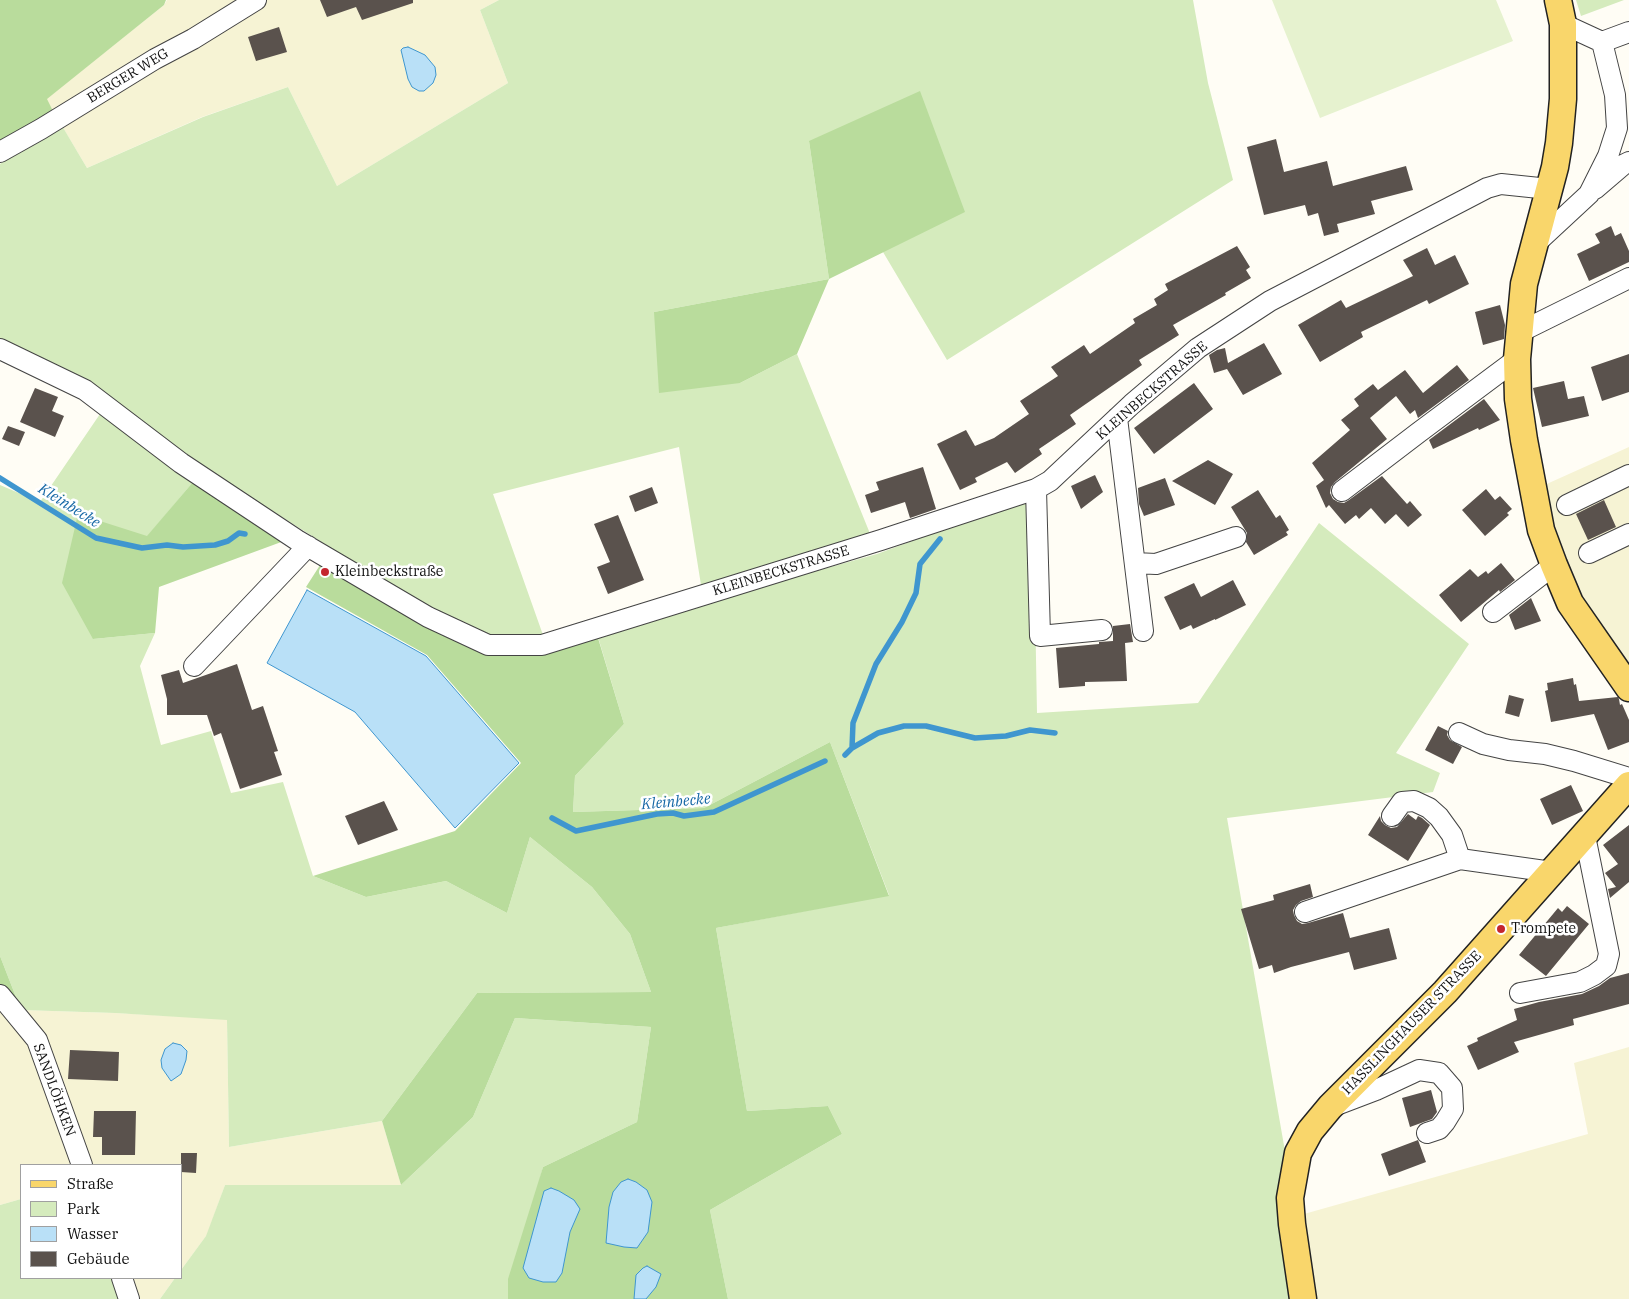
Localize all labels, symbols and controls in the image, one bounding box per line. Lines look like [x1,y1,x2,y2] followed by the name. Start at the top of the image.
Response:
[84,45,172,107] street label: BERGER WEG
[1093,338,1211,444] street label: KLEINBECKSTRASSE
[35,480,103,532] water label: Kleinbecke
[711,542,851,600] street label: KLEINBECKSTRASSE
[335,564,443,580] place label: Kleinbeckstraße
[319,566,331,578] marker: Kleinbeckstraße
[641,790,711,814] water label: Kleinbecke
[1511,921,1576,937] place label: Trompete
[1495,923,1507,935] marker: Trompete
[1339,948,1485,1098] street label: HASSLINGHAUSER STRASSE
[29,1041,79,1139] street label: SANDLÖHKEN
[20,1164,182,1279] legend
[67,1174,114,1193] text: Straße
[67,1199,100,1218] text: Park
[67,1224,118,1243] text: Wasser
[67,1249,130,1268] text: Gebäude

